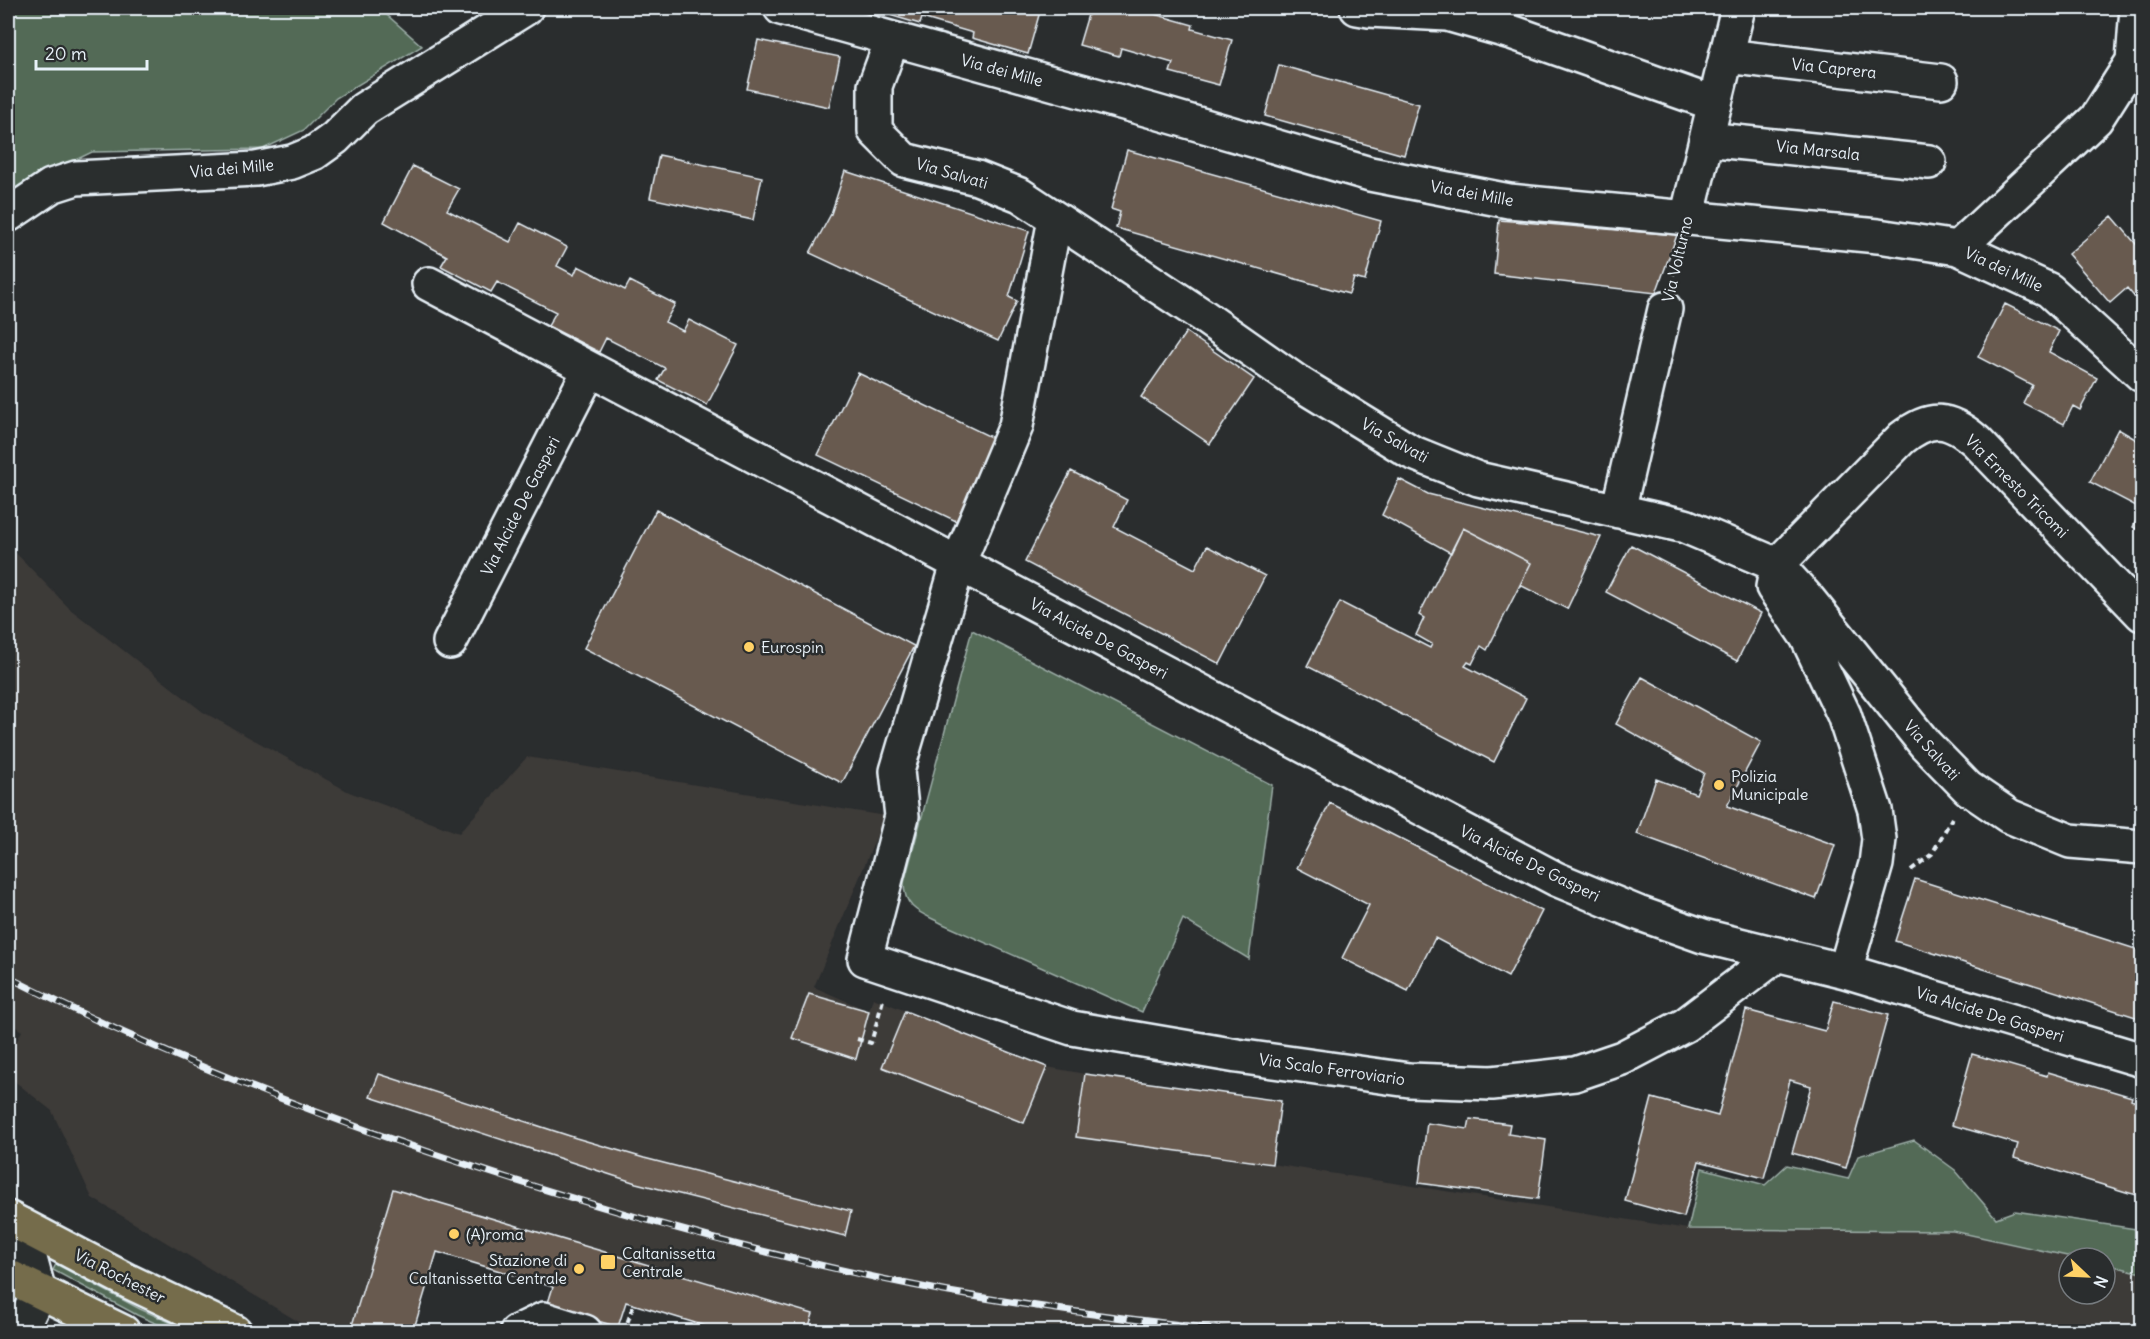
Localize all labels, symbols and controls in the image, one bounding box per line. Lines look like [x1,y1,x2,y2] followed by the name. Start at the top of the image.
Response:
[36,33,147,71] scale bar
[45,42,87,65] text: 20 m
[959,49,1045,91] street label: Via dei Mille
[1791,54,1877,82] street label: Via Caprera
[1775,136,1861,164] street label: Via Marsala
[914,153,990,193] street label: Via Salvati
[189,154,275,182] street label: Via dei Mille
[1429,176,1515,210] street label: Via dei Mille
[1657,214,1697,304] street label: Via Volturno
[1962,242,2046,296] street label: Via dei Mille
[1358,413,1432,467] street label: Via Salvati
[1961,430,2073,542] street label: Via Ernesto Tricomi
[476,433,564,579] street label: Via Alcide De Gasperi
[1027,593,1171,683] street label: Via Alcide De Gasperi
[761,637,824,657] place label: Eurospin
[742,640,756,654] marker: Eurospin
[1900,716,1964,784] street label: Via Salvati
[1731,766,1808,804] place label: Polizia Municipale
[1712,778,1726,792] marker: Polizia Municipale
[1457,820,1603,906] street label: Via Alcide De Gasperi
[1914,982,2066,1046] street label: Via Alcide De Gasperi
[1258,1049,1406,1089] street label: Via Scalo Ferroviario
[466,1224,524,1244] place label: (A)roma
[447,1227,461,1241] marker: (A)roma
[622,1243,716,1281] place label: Caltanissetta Centrale
[71,1245,169,1308] street label: Via Rochester
[2057,1246,2117,1306] north arrow
[409,1250,567,1288] place label: Stazione di Caltanissetta Centrale
[599,1253,617,1271] marker: Caltanissetta Centrale
[572,1262,586,1276] marker: Stazione di Caltanissetta Centrale
[2089,1273,2112,1291] text: N

